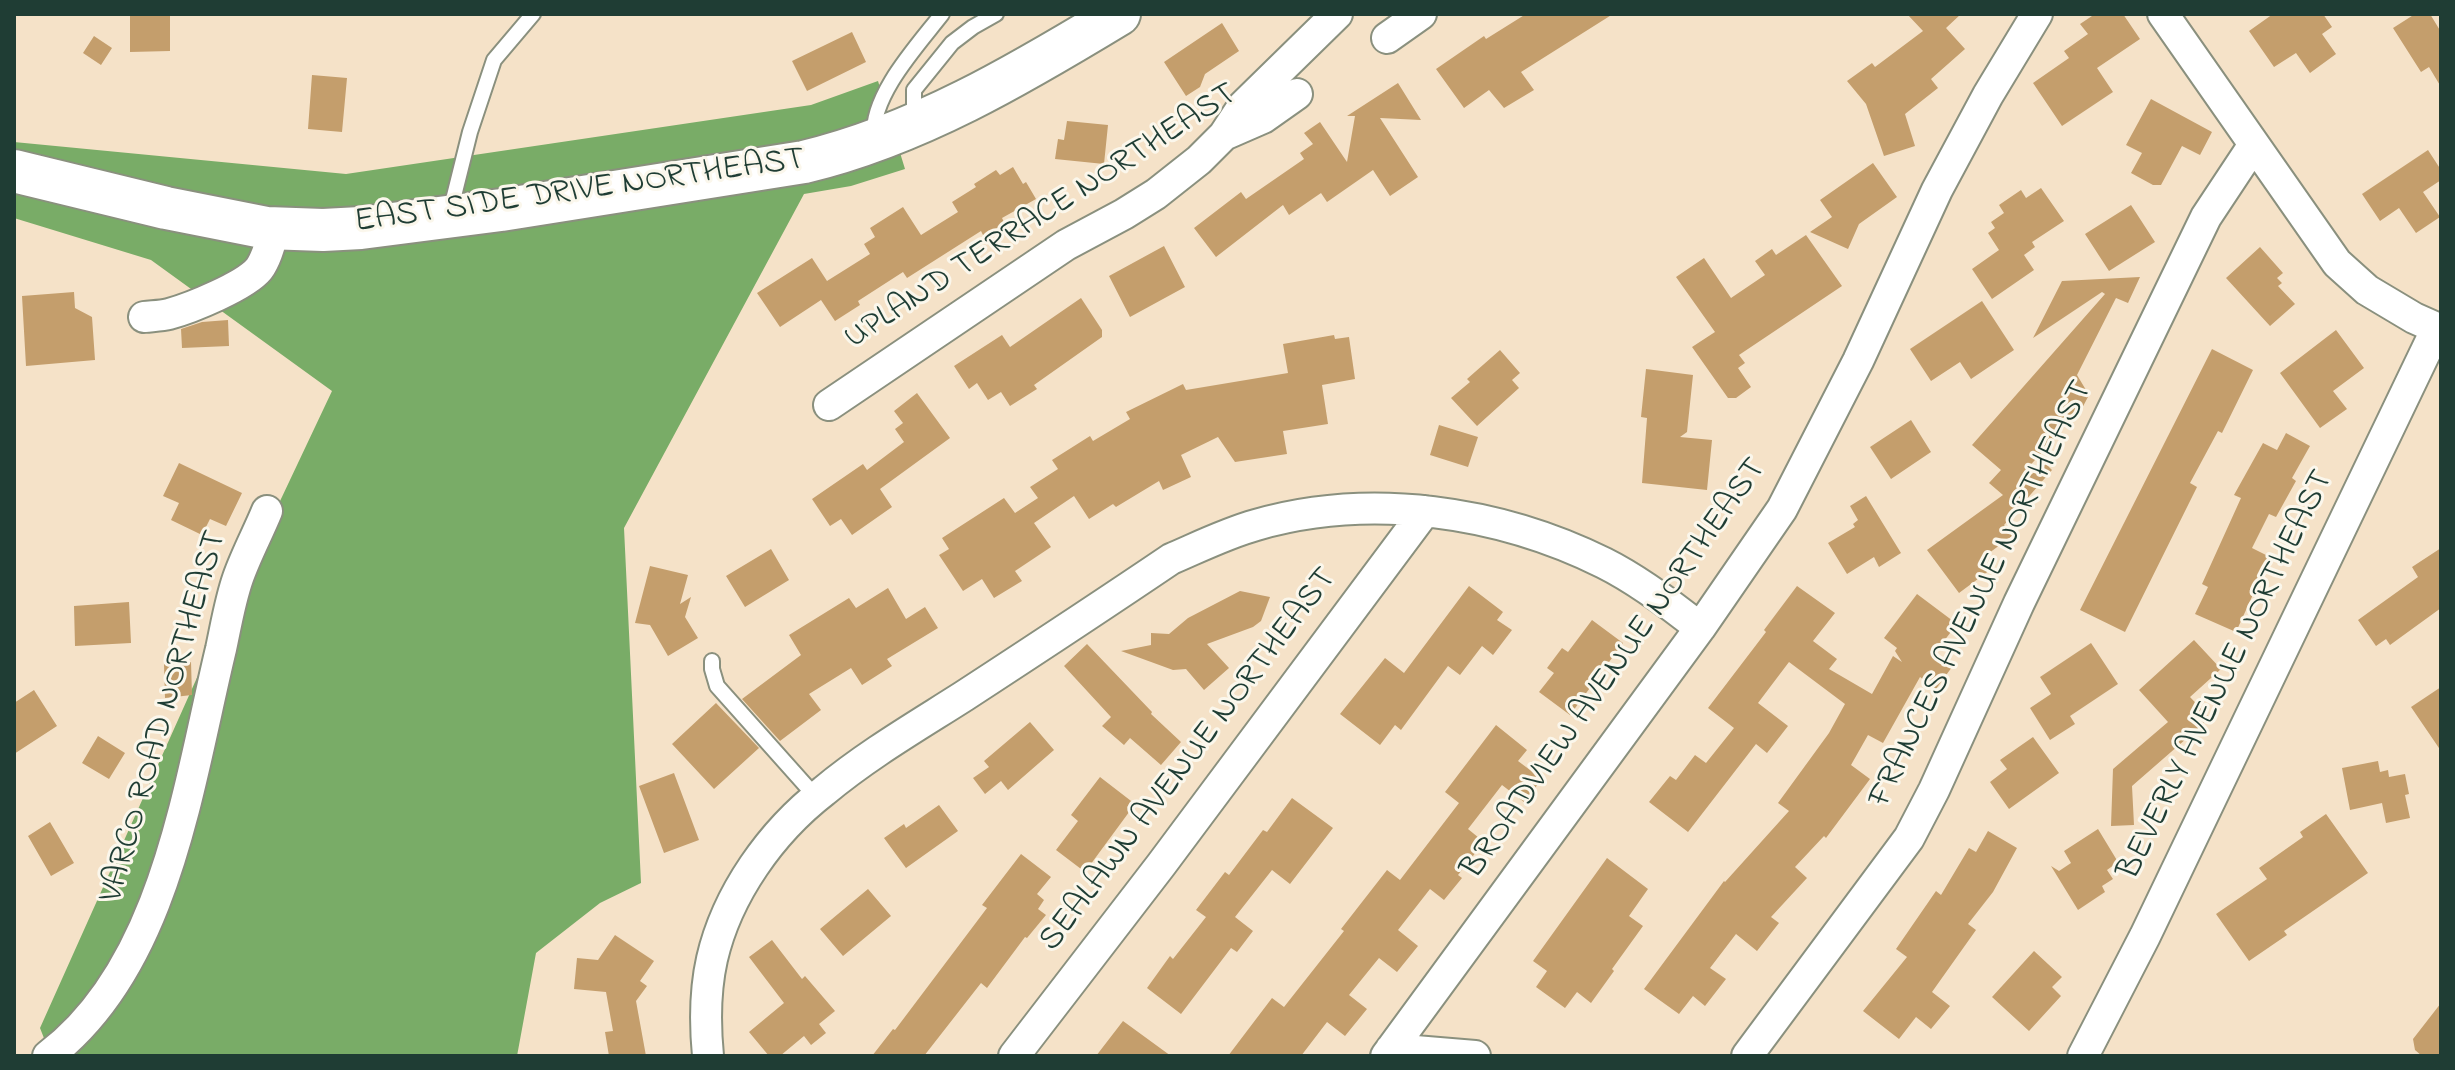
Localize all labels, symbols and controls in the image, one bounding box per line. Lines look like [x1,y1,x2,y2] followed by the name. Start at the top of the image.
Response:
[838,76,1246,360] street label: UPLAND TERRACE NORTHEAST
[352,141,808,245] street label: EAST SIDE DRIVE NORTHEAST
[1862,375,2104,815] street label: FRANCES AVENUE NORTHEAST
[1454,452,1778,888] street label: BROADVIEW AVENUE NORTHEAST
[2111,464,2345,888] street label: BEVERLY AVENUE NORTHEAST
[93,527,239,907] street label: VARCO ROAD NORTHEAST
[1032,561,1348,961] street label: SEALAWN AVENUE NORTHEAST

